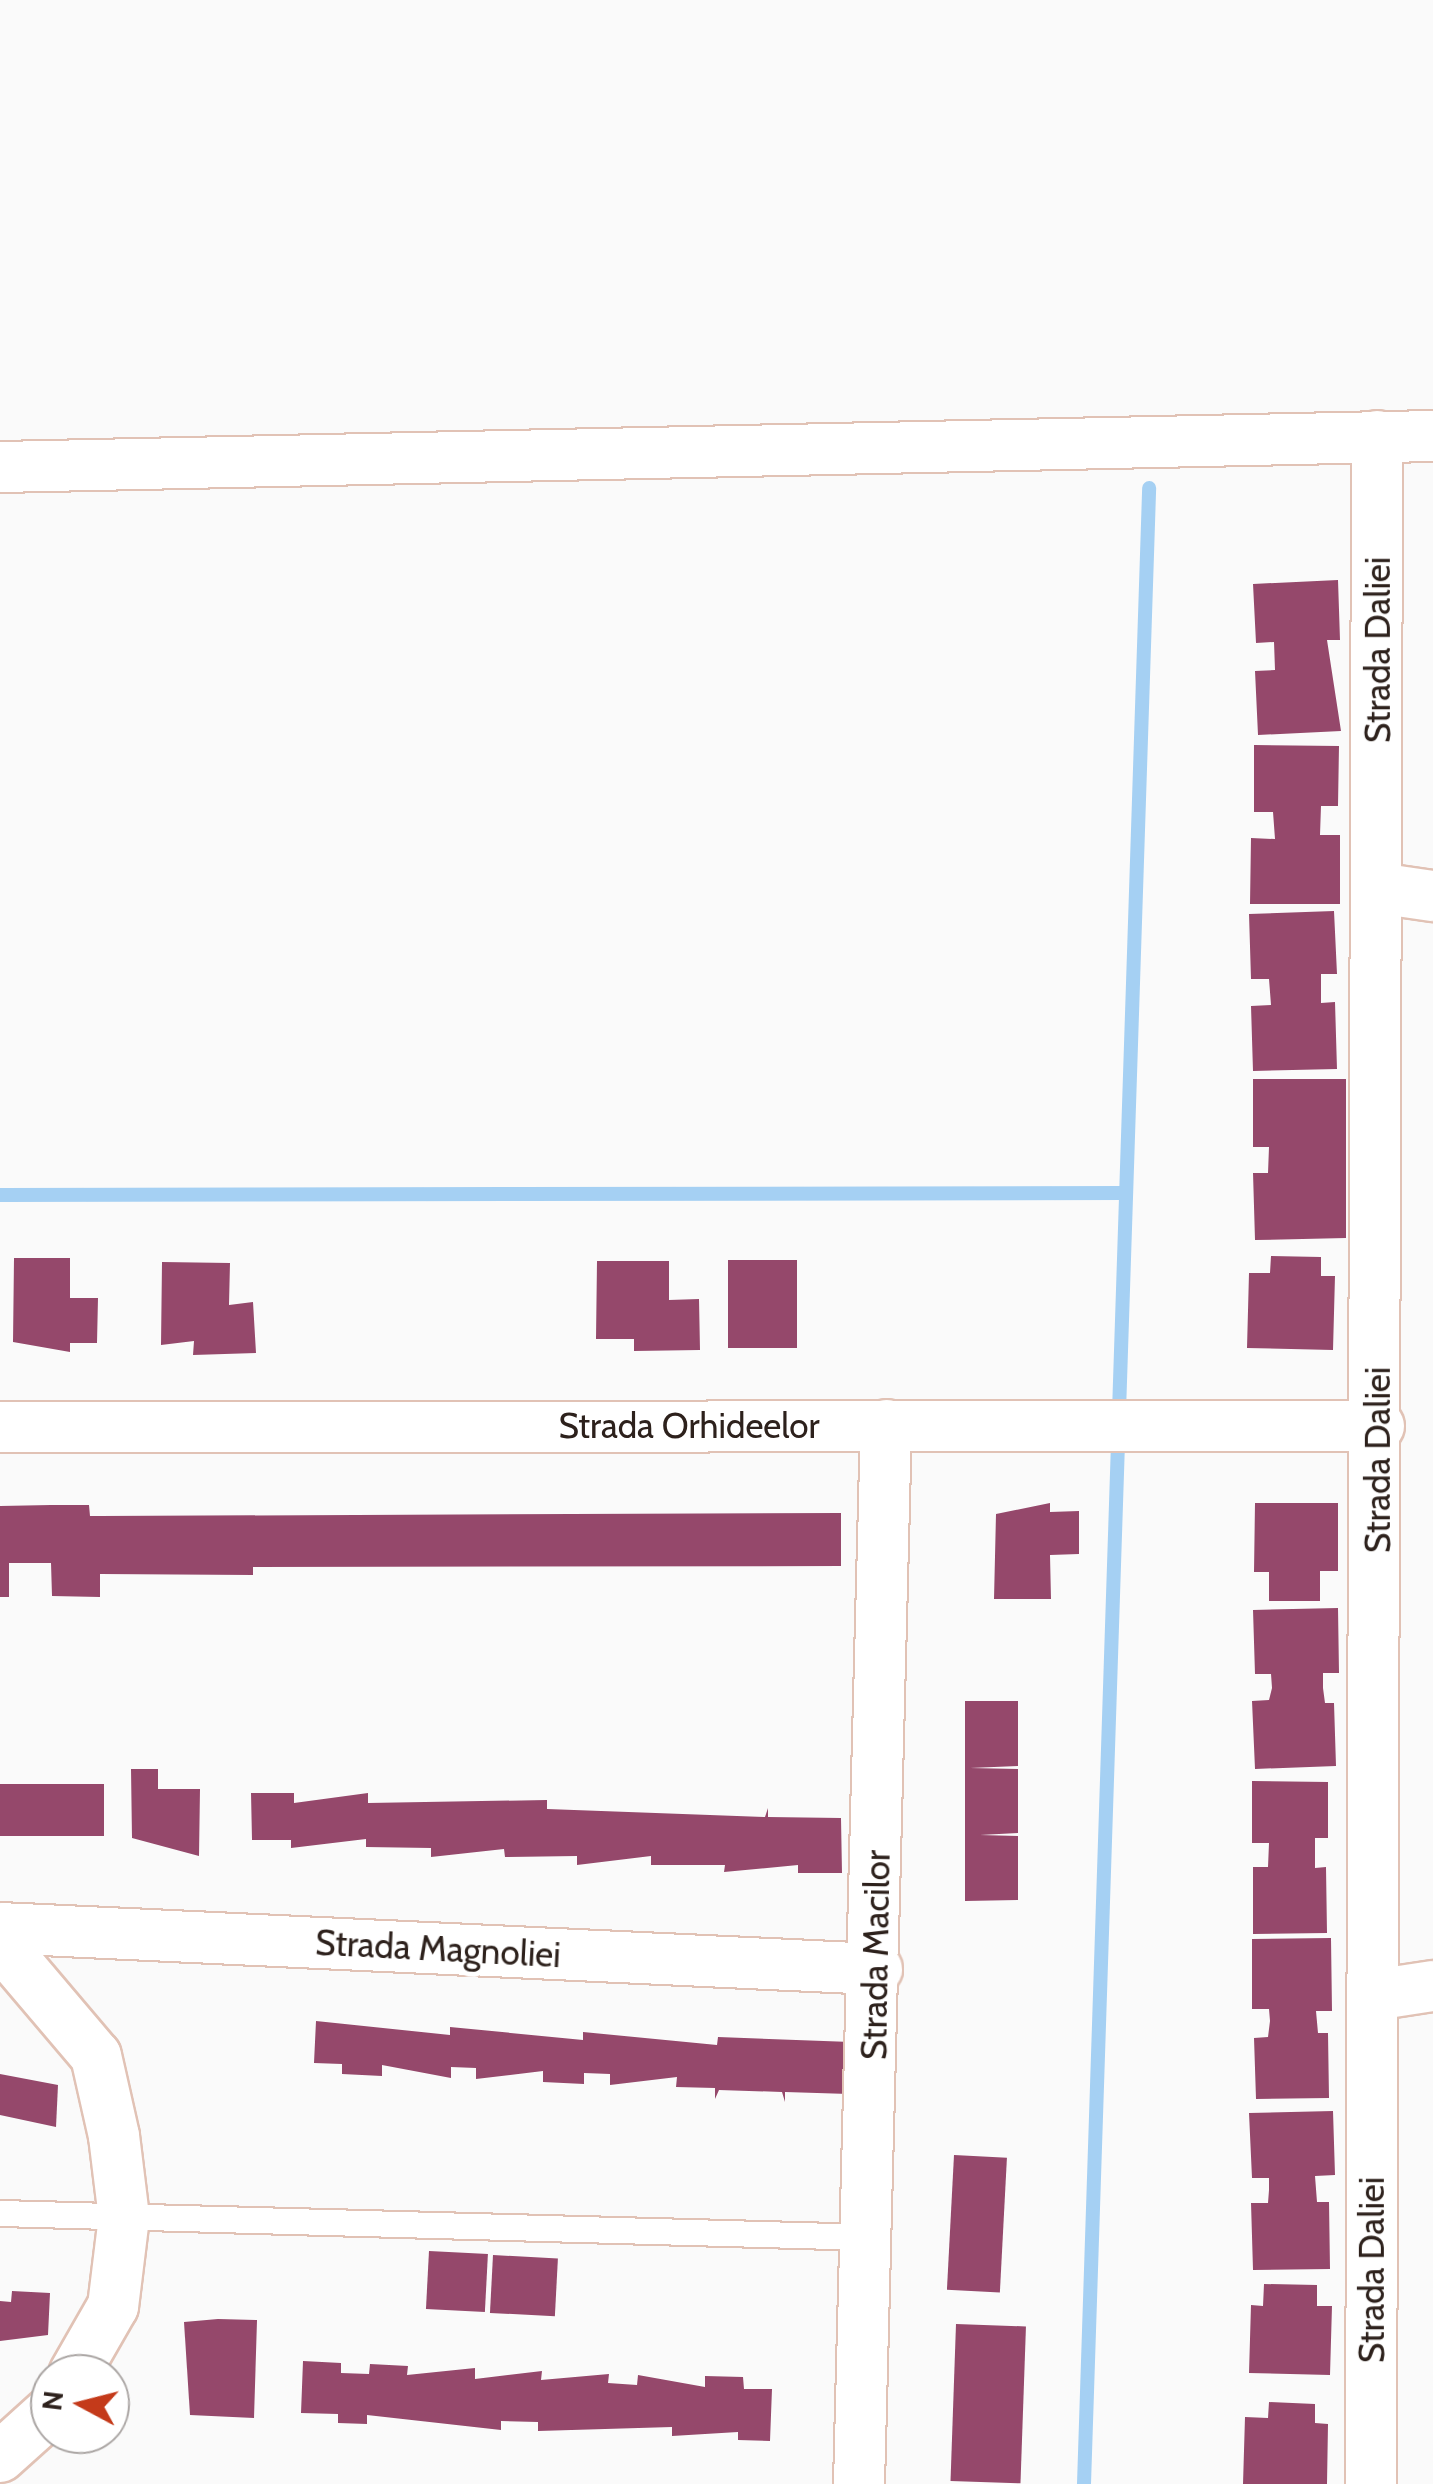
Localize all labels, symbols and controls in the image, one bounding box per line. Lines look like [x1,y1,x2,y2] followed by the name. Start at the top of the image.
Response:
[1357,557,1399,743] street label: Strada Daliei
[1357,1367,1399,1553] street label: Strada Daliei
[558,1405,820,1447] street label: Strada Orhideelor
[853,1850,899,2060] street label: Strada Macilor
[314,1922,562,1976] street label: Strada Magnoliei
[1351,2177,1393,2363] street label: Strada Daliei
[30,2354,130,2454] north arrow
[34,2389,70,2412] text: N

